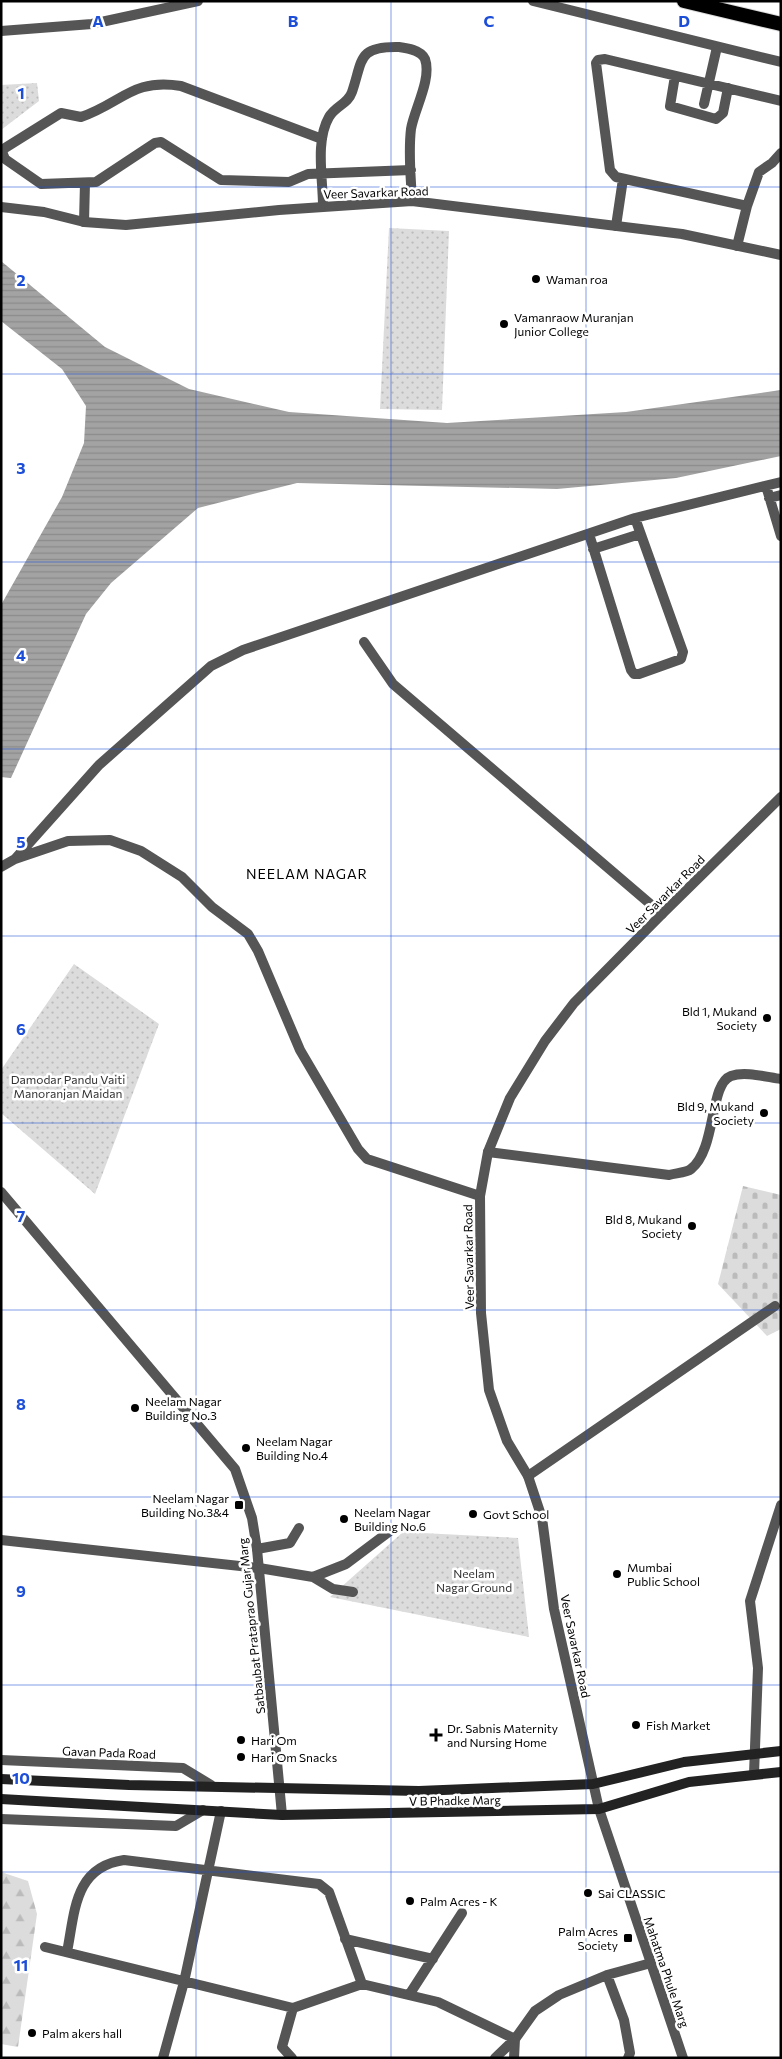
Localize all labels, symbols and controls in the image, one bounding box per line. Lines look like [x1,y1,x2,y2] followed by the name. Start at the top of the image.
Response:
[92,11,104,30] text: A
[288,11,299,30] text: B
[484,11,495,30] text: C
[678,11,690,30] text: D
[17,83,25,102] text: 1
[323,183,429,201] street label: Veer Savarkar Road
[16,270,26,289] text: 2
[546,272,608,286] place label: Waman roa
[530,273,542,285] marker: Waman roa
[514,310,634,339] place label: Vamanraow Muranjan Junior College
[498,318,510,330] marker: Vamanraow Muranjan Junior College
[16,458,26,477] text: 3
[16,645,26,664] text: 4
[16,832,26,851] text: 5
[623,852,707,936] street label: Veer Savarkar Road
[246,865,368,882] district label: NEELAM NAGAR
[682,1004,757,1032] place label: Bld 1, Mukand Society
[761,1012,773,1024] marker: Bld 1, Mukand Society
[16,1019,26,1038] text: 6
[11,1072,125,1100] park label: Damodar Pandu Vaiti Manoranjan Maidan
[677,1099,754,1127] place label: Bld 9, Mukand Society
[758,1107,770,1119] marker: Bld 9, Mukand Society
[460,1204,476,1310] street label: Veer Savarkar Road
[17,1206,26,1225] text: 7
[605,1212,682,1240] place label: Bld 8, Mukand Society
[686,1220,698,1232] marker: Bld 8, Mukand Society
[16,1394,26,1413] text: 8
[145,1394,222,1422] place label: Neelam Nagar Building No.3
[129,1402,141,1414] marker: Neelam Nagar Building No.3
[256,1434,333,1462] place label: Neelam Nagar Building No.4
[240,1442,252,1454] marker: Neelam Nagar Building No.4
[141,1491,229,1519] place label: Neelam Nagar Building No.3&4
[233,1499,245,1511] marker: Neelam Nagar Building No.3&4
[354,1505,431,1533] place label: Neelam Nagar Building No.6
[483,1507,549,1521] place label: Govt School
[467,1508,479,1520] marker: Govt School
[338,1513,350,1525] marker: Neelam Nagar Building No.6
[235,1537,267,1715] street label: Satbaubat Prataprao Gujar Marg
[627,1560,700,1588] place label: Mumbai Public School
[436,1566,512,1594] park label: Neelam Nagar Ground
[611,1568,623,1580] marker: Mumbai Public School
[16,1581,26,1600] text: 9
[558,1593,594,1699] street label: Veer Savarkar Road
[646,1718,711,1732] place label: Fish Market
[630,1719,642,1731] marker: Fish Market
[447,1721,558,1749] place label: Dr. Sabnis Maternity and Nursing Home
[429,1728,443,1742] marker: Dr. Sabnis Maternity and Nursing Home
[251,1733,297,1747] place label: Hari Om
[235,1734,247,1746] marker: Hari Om
[62,1743,156,1761] street label: Gavan Pada Road
[251,1750,337,1764] place label: Hari Om Snacks
[235,1751,247,1763] marker: Hari Om Snacks
[12,1768,30,1787] text: 10
[409,1792,502,1808] street label: V B Phadke Marg
[598,1886,666,1900] place label: Sai CLASSIC
[582,1887,594,1899] marker: Sai CLASSIC
[420,1894,498,1908] place label: Palm Acres - K
[404,1895,416,1907] marker: Palm Acres - K
[641,1915,693,2030] street label: Mahatma Phule Marg
[558,1924,618,1952] place label: Palm Acres Society
[622,1932,634,1944] marker: Palm Acres Society
[14,1955,28,1974] text: 11
[42,2026,122,2040] place label: Palm akers hall
[26,2027,38,2039] marker: Palm akers hall

